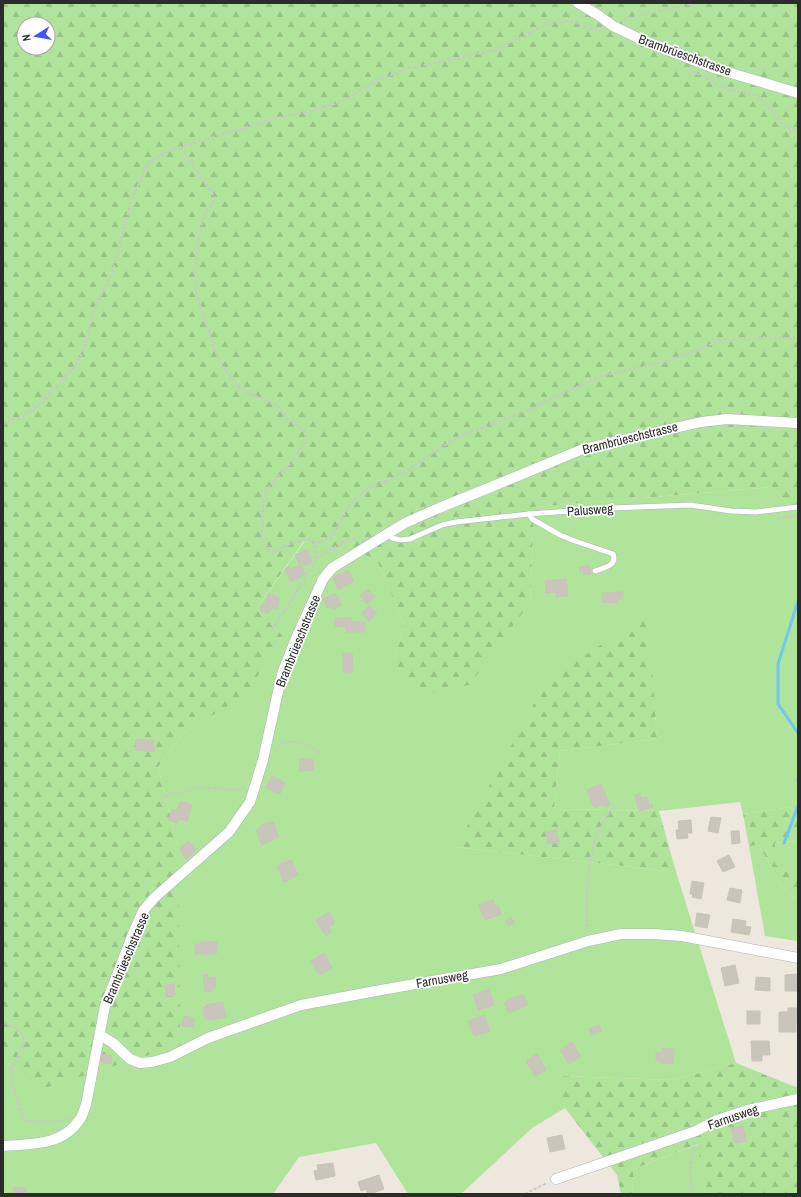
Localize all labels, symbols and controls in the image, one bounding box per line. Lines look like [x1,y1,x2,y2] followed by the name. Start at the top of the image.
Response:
[16,16,56,56] north arrow
[636,30,734,80] street label: Brambrüeschstrasse
[19,33,34,42] text: N
[581,418,680,458] street label: Brambrüeschstrasse
[566,500,614,520] street label: Palusweg
[272,592,324,690] street label: Brambrüeschstrasse
[99,910,153,1006] street label: Brambrüeschstrasse
[415,966,469,992] street label: Farnusweg
[706,1100,761,1134] street label: Farnusweg

